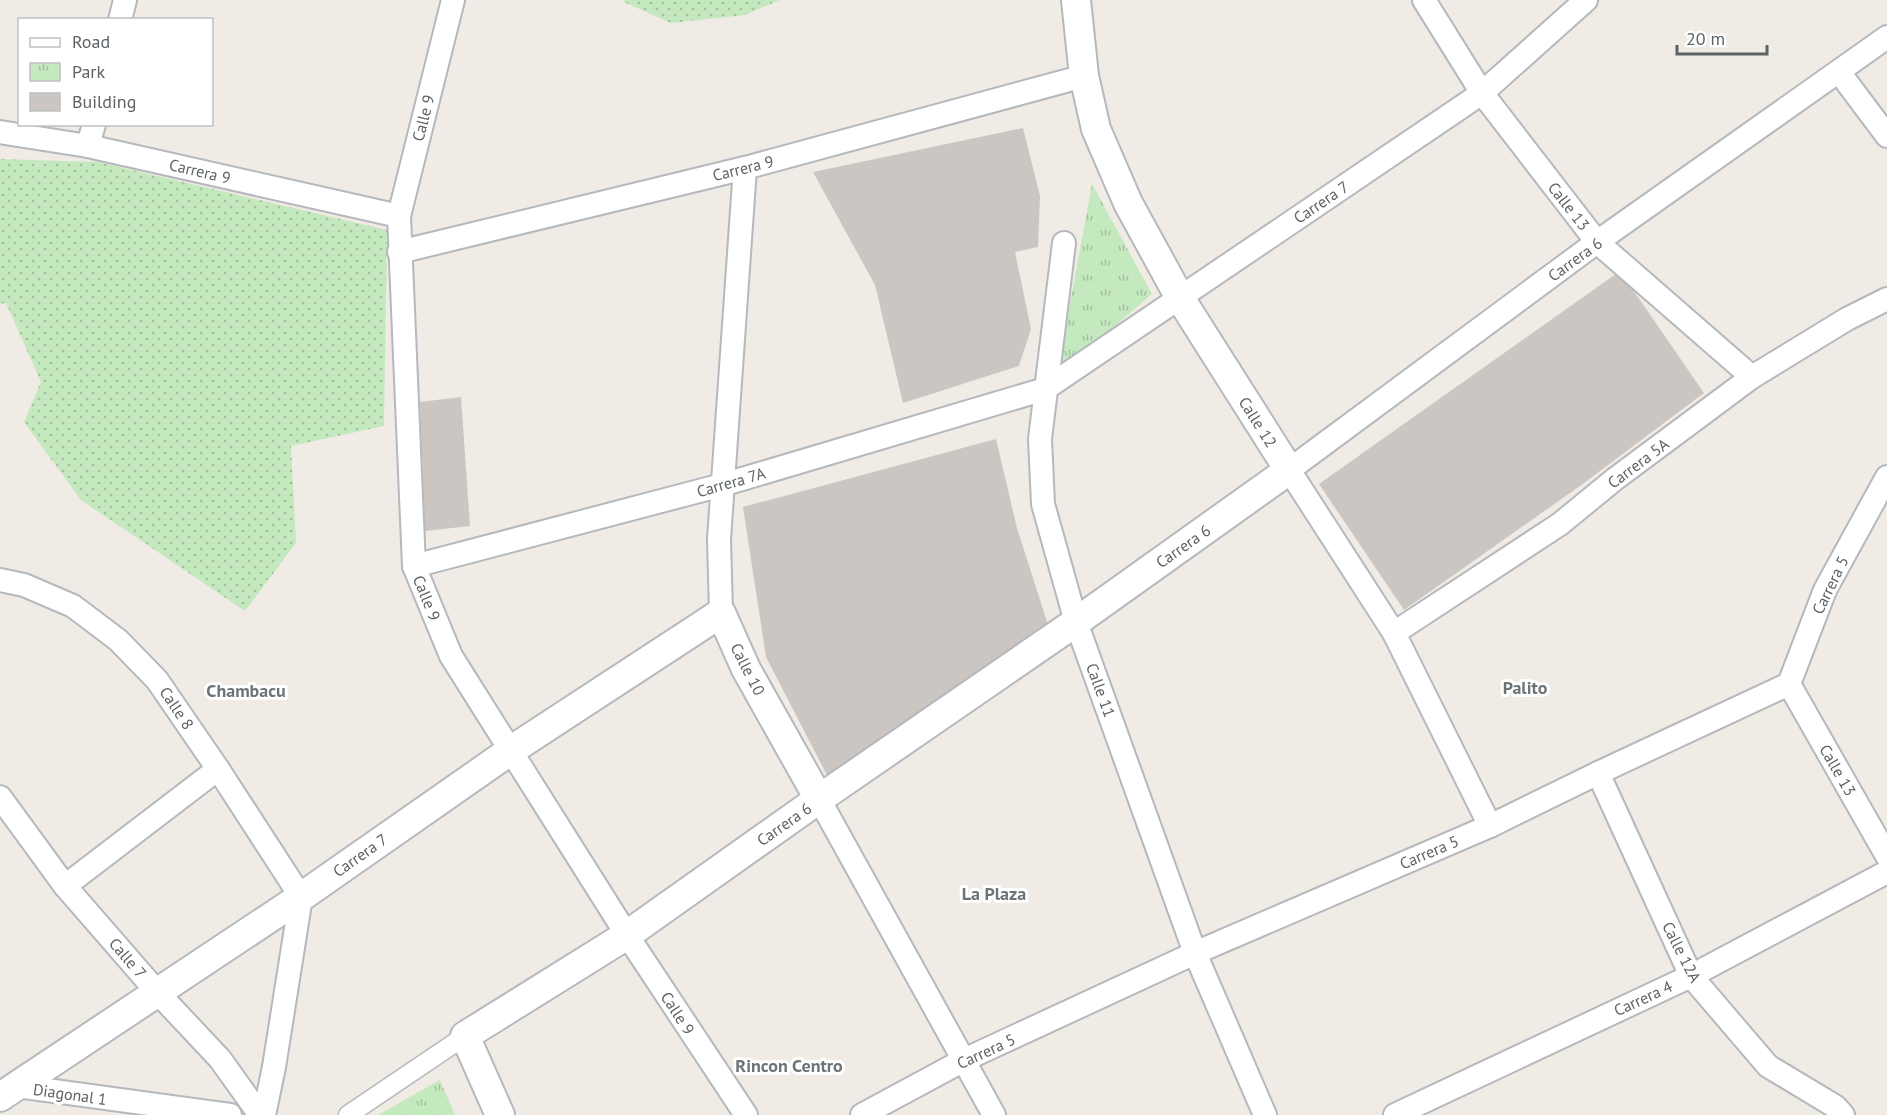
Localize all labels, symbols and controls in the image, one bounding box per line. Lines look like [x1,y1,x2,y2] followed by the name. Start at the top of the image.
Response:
[18,18,213,126] legend
[1677,18,1767,56] scale bar
[1686,27,1725,50] text: 20 m
[72,30,110,53] text: Road
[72,60,105,83] text: Park
[72,90,136,113] text: Building
[408,93,438,143] street label: Calle 9
[710,151,776,185] street label: Carrera 9
[167,154,233,188] street label: Carrera 9
[1290,176,1352,228] street label: Carrera 7
[1544,178,1594,234] street label: Calle 13
[1544,233,1606,285] street label: Carrera 6
[1235,393,1281,451] street label: Calle 12
[1603,433,1673,493] street label: Carrera 5A
[694,462,768,501] street label: Carrera 7A
[1152,520,1214,572] street label: Carrera 6
[1807,553,1853,617] street label: Carrera 5
[409,572,445,624] street label: Calle 9
[726,640,770,699] street label: Calle 10
[1082,660,1120,720] street label: Calle 11
[1503,676,1548,699] district label: Palito
[206,679,286,702] district label: Chambacu
[155,683,199,733] street label: Calle 8
[1815,741,1861,799] street label: Calle 13
[753,798,815,850] street label: Carrera 6
[329,829,391,881] street label: Carrera 7
[1396,831,1462,873] street label: Carrera 5
[962,882,1026,905] district label: La Plaza
[1658,918,1706,986] street label: Calle 12A
[105,934,151,982] street label: Calle 7
[1611,976,1676,1020] street label: Carrera 4
[657,988,699,1038] street label: Calle 9
[954,1029,1018,1073] street label: Carrera 5
[735,1054,843,1077] district label: Rincon Centro
[32,1079,108,1109] street label: Diagonal 1

